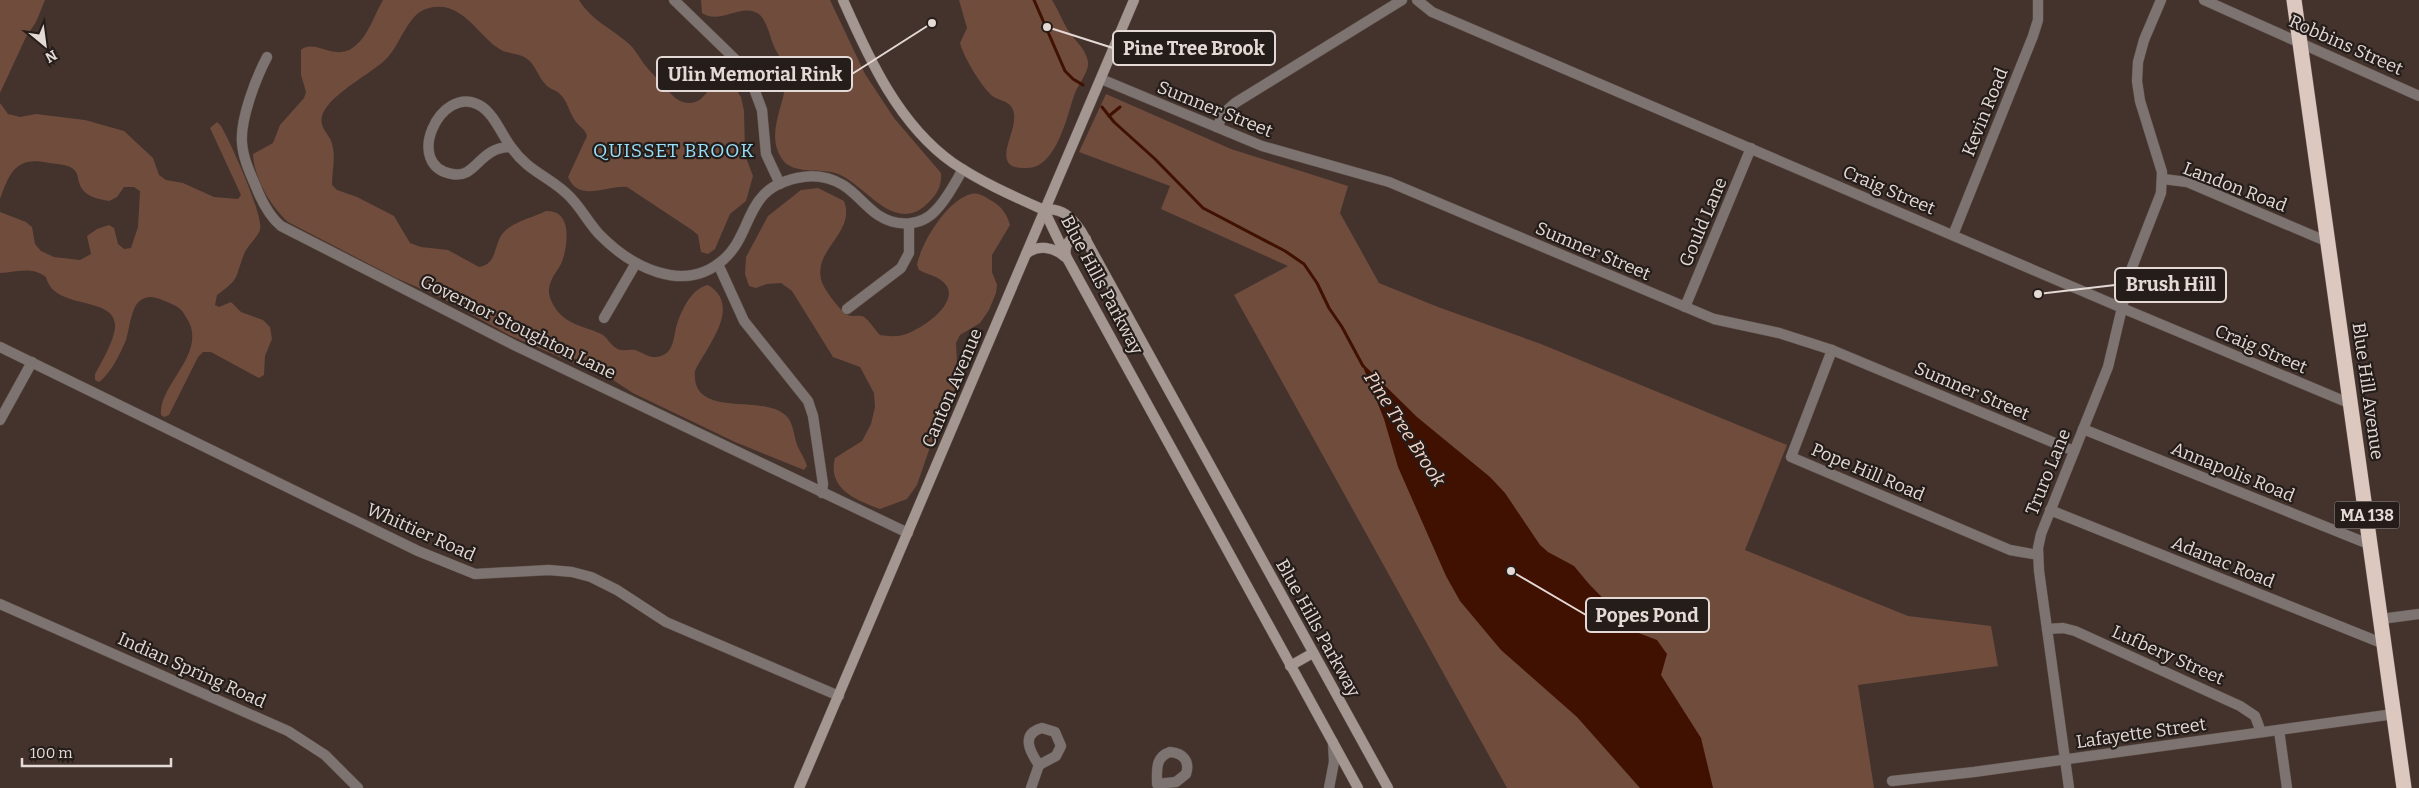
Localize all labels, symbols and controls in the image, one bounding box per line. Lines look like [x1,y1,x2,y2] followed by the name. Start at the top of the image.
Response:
[2286,10,2407,80] street label: Robbins Street
[20,20,70,70] north arrow
[1113,31,1275,65] callout: Pine Tree Brook
[1123,37,1266,60] text: Pine Tree Brook
[42,46,60,66] text: N
[657,57,852,91] callout: Ulin Memorial Rink
[668,63,843,86] text: Ulin Memorial Rink
[1957,64,2013,159] street label: Kevin Road
[1154,76,1276,142] street label: Sumner Street
[593,139,755,162] district label: QUISSET BROOK
[2180,157,2290,217] street label: Landon Road
[1840,161,1939,219] street label: Craig Street
[1674,174,1732,270] street label: Gould Lane
[1056,212,1148,359] street label: Blue Hills Parkway
[1532,217,1654,285] street label: Sumner Street
[2115,268,2226,302] callout: Brush Hill
[417,270,619,384] street label: Governor Stoughton Lane
[2126,273,2216,296] text: Brush Hill
[2212,320,2311,378] street label: Craig Street
[2347,321,2389,461] street label: Blue Hill Avenue
[917,325,987,451] street label: Canton Avenue
[1911,357,2033,425] street label: Sumner Street
[1359,367,1451,491] water label: Pine Tree Brook
[2021,425,2075,519] street label: Truro Lane
[2168,437,2298,507] street label: Annapolis Road
[1808,438,1928,506] street label: Pope Hill Road
[363,498,479,566] street label: Whittier Road
[2334,502,2400,528] road number: MA 138
[2168,531,2278,593] street label: Adanac Road
[1271,555,1365,701] street label: Blue Hills Parkway
[1586,598,1709,632] callout: Popes Pond
[1595,604,1699,627] text: Popes Pond
[2108,620,2228,690] street label: Lufbery Street
[115,627,270,713] street label: Indian Spring Road
[2075,713,2208,753] street label: Lafayette Street
[22,736,171,768] scale bar
[30,744,73,762] text: 100 m

